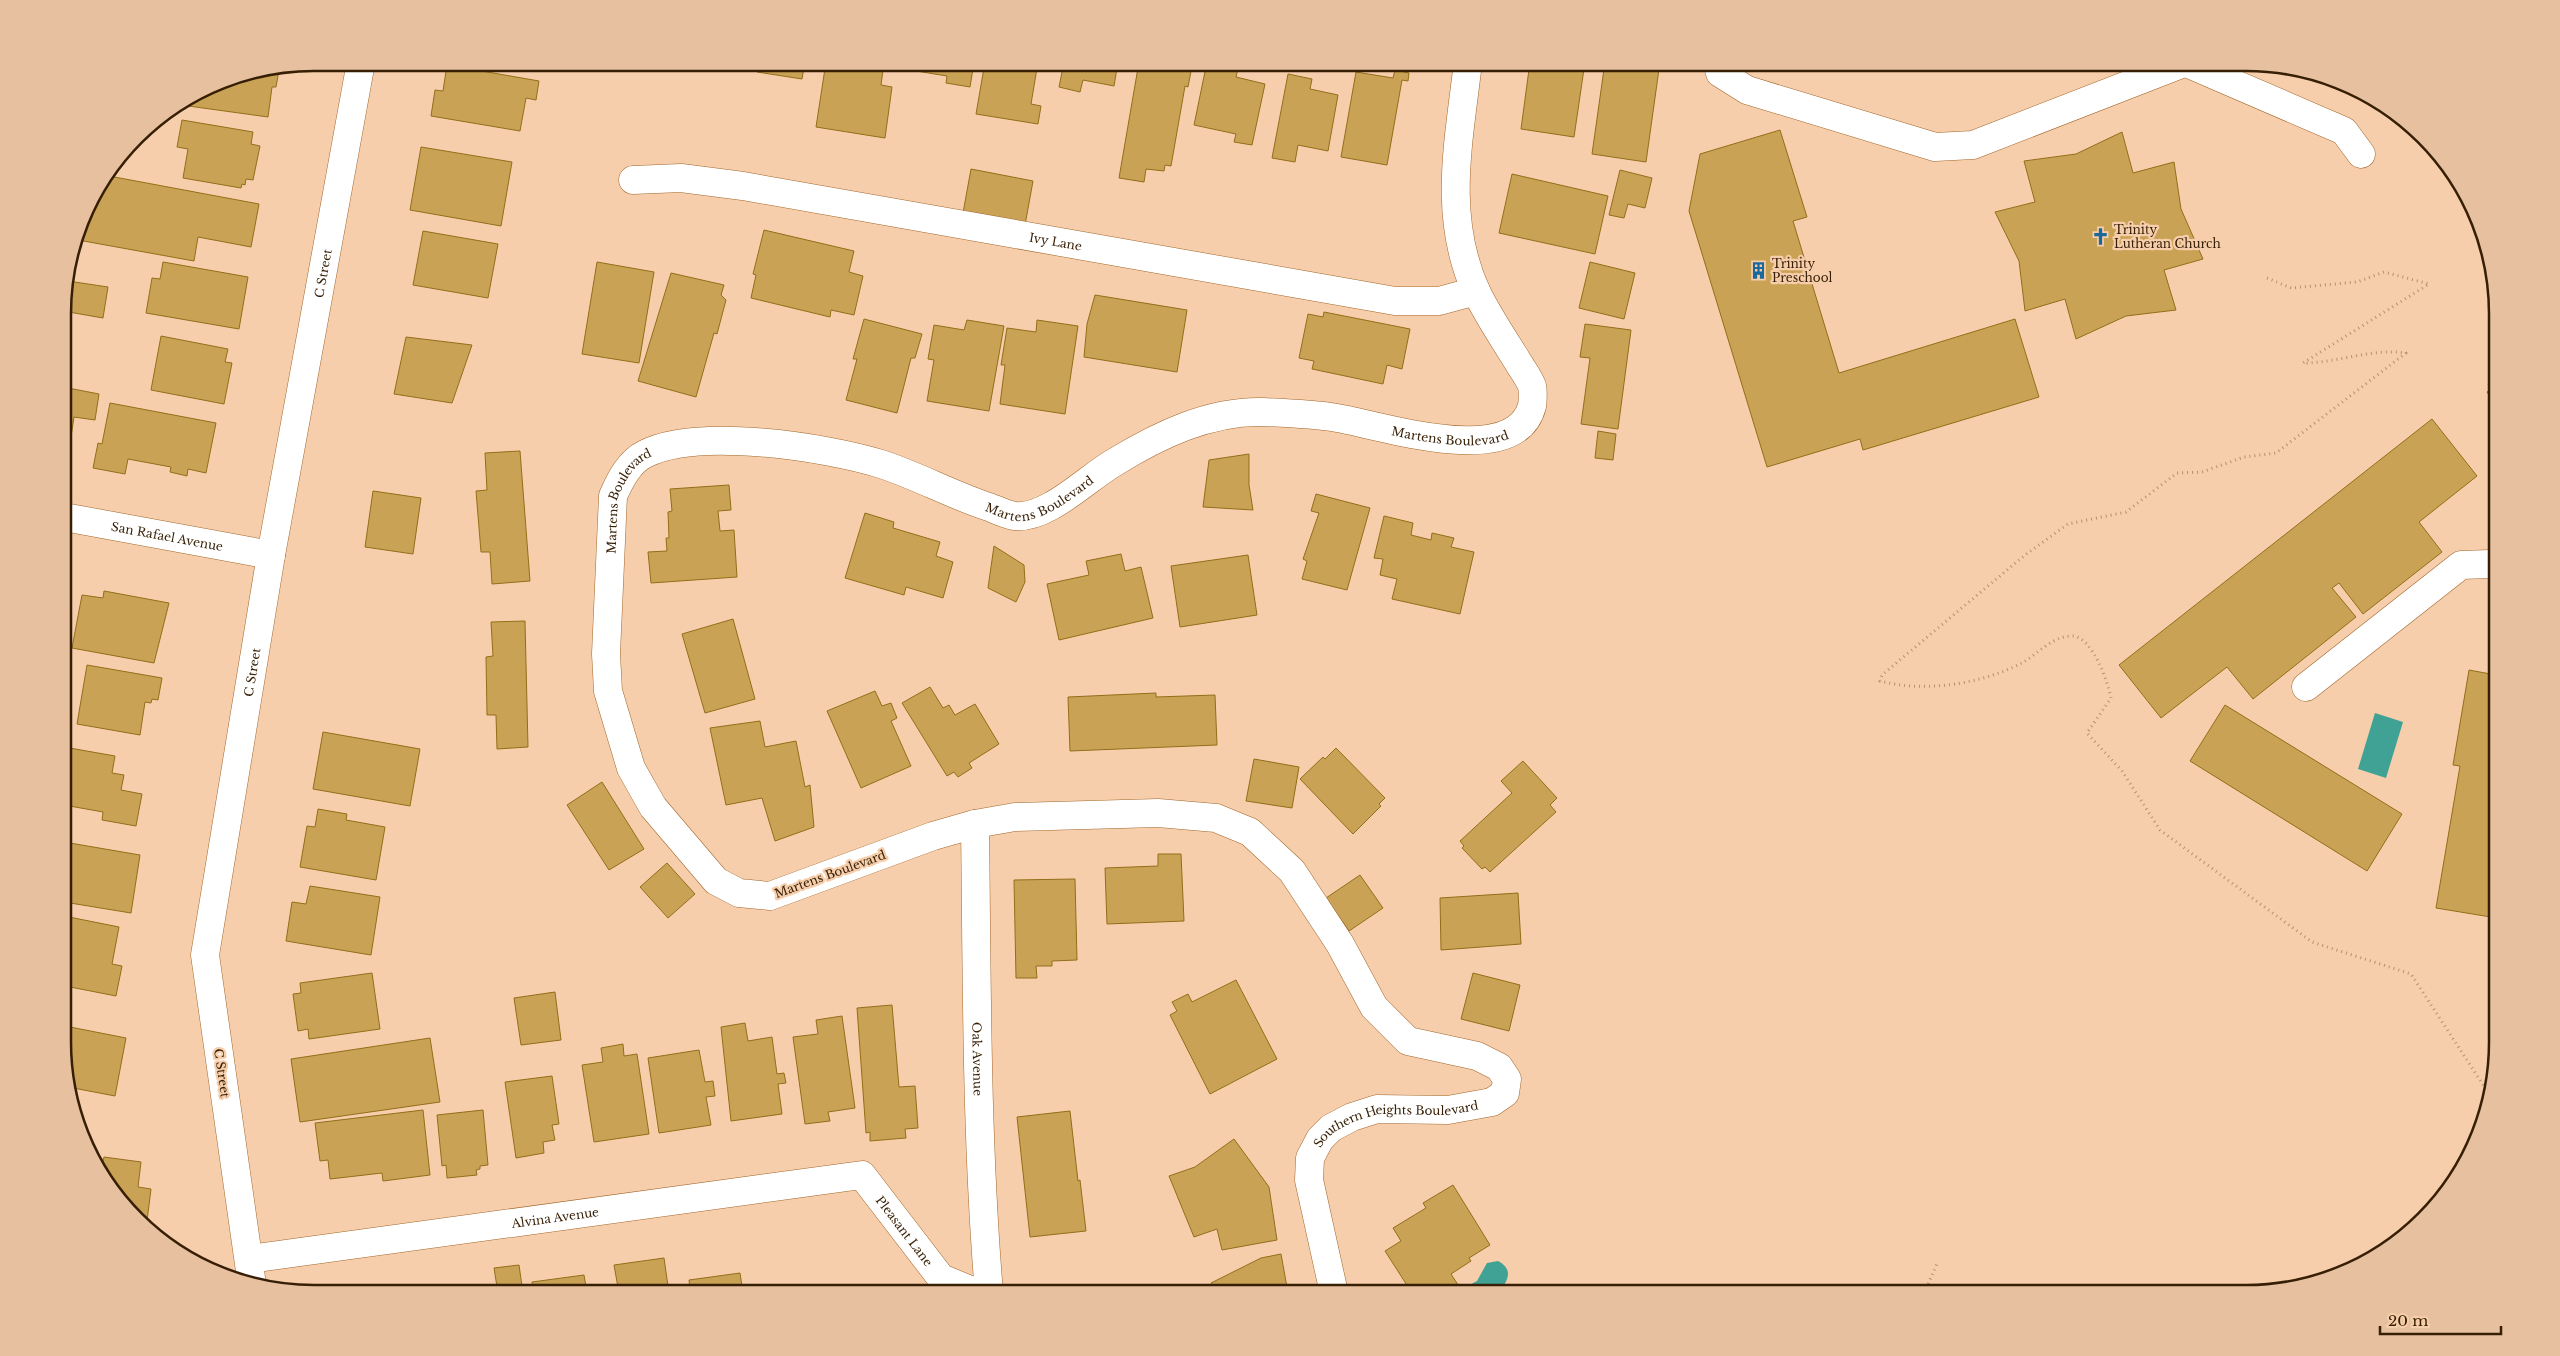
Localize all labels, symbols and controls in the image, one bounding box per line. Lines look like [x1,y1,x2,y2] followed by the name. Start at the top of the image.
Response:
[2114,222,2221,251] place label: Trinity Lutheran Church
[2090,226,2110,246] church icon: Trinity Lutheran Church
[1028,229,1083,253] street label: Ivy Lane
[311,247,334,299] street label: C Street
[1772,256,1833,285] place label: Trinity Preschool
[1748,260,1768,280] building icon: Trinity Preschool
[1390,423,1511,448] street label: Martens Boulevard
[603,445,653,554] street label: Martens Boulevard
[983,472,1096,524] street label: Martens Boulevard
[110,518,225,554] street label: San Rafael Avenue
[240,646,263,698] street label: C Street
[772,847,888,901] street label: Martens Boulevard
[970,1022,986,1096] street label: Oak Avenue
[211,1048,233,1099] street label: C Street
[1310,1097,1480,1149] street label: Southern Heights Boulevard
[873,1193,937,1269] street label: Pleasant Lane
[510,1204,600,1231] street label: Alvina Avenue
[2380,1304,2501,1336] scale bar
[2388,1311,2428,1330] text: 20 m

